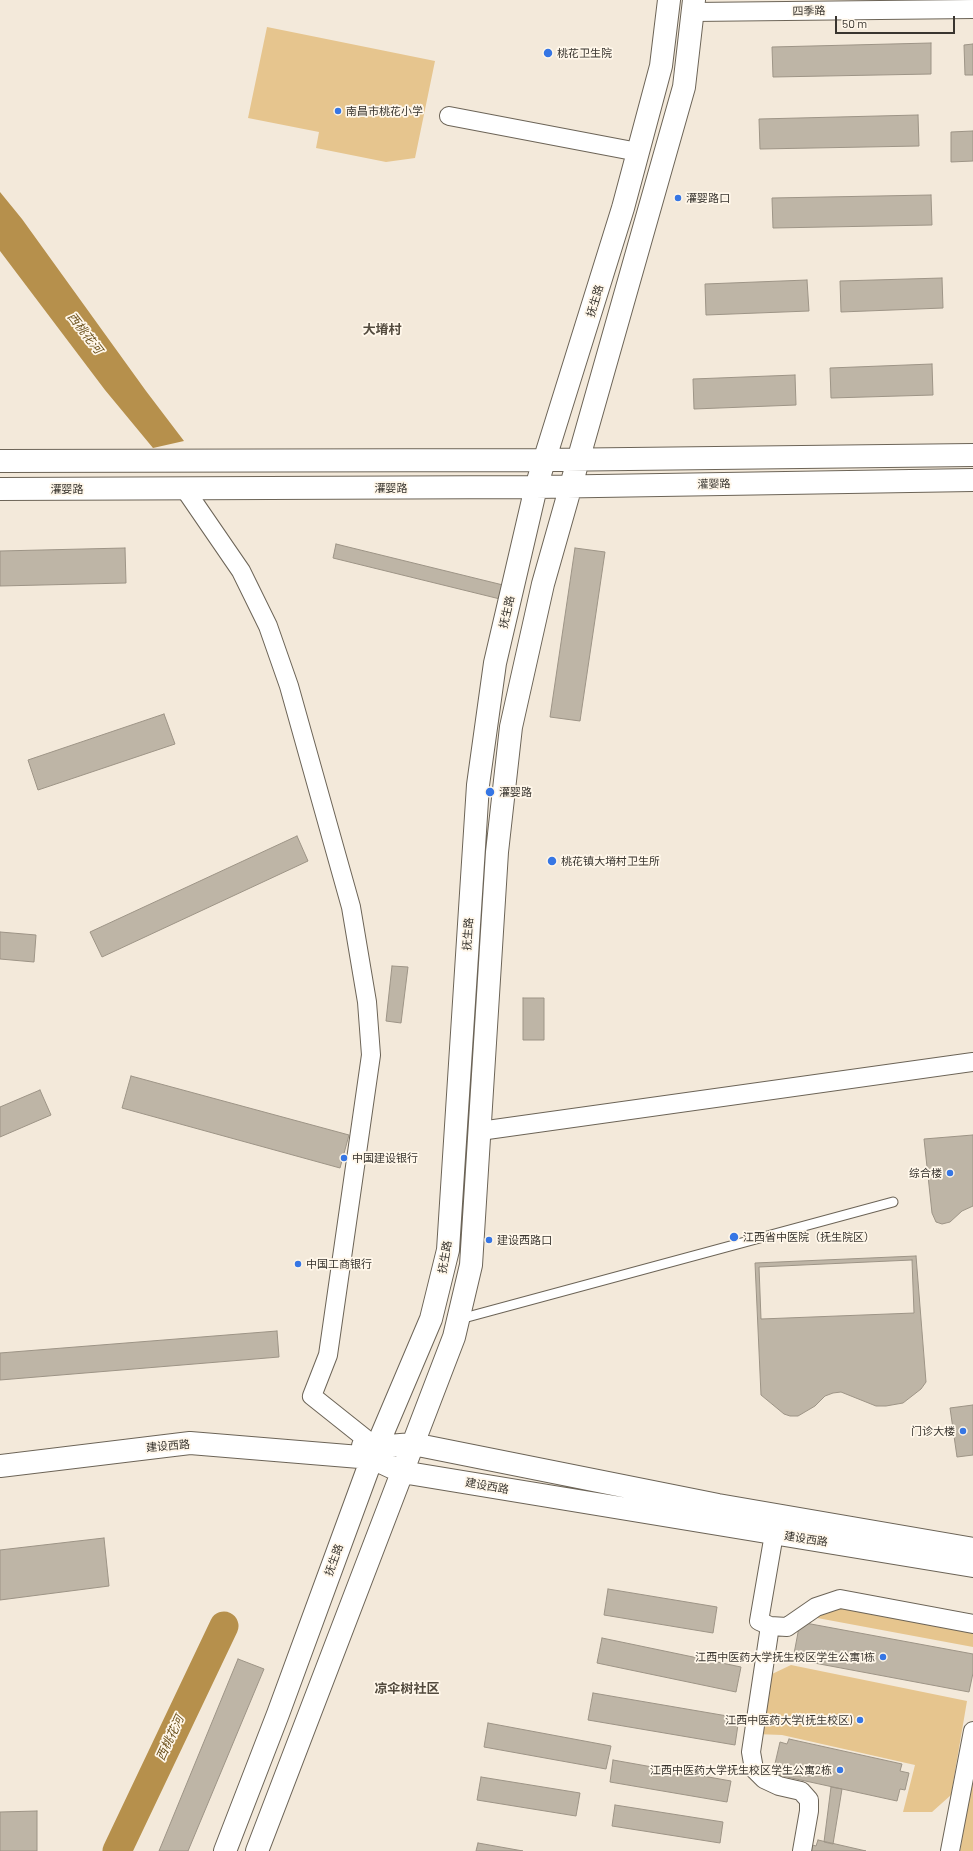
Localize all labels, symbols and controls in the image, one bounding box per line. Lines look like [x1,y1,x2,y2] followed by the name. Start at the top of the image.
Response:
[792,4,826,18] street label: 四季路
[837,8,957,34] scale bar
[842,16,867,30] text: 50 m
[557,46,612,60] place label: 桃花卫生院
[542,47,554,59] marker: 桃花卫生院
[346,104,423,118] place label: 南昌市桃花小学
[333,106,343,116] marker: 南昌市桃花小学
[686,191,730,205] place label: 灌婴路口
[673,193,683,203] marker: 灌婴路口
[584,283,606,319] street label: 抚生路
[65,310,105,356] water label: 西桃花河
[363,322,401,338] district label: 大塉村
[697,477,731,491] street label: 灌婴路
[375,481,407,495] street label: 灌婴路
[51,482,83,496] street label: 灌婴路
[497,594,517,630] street label: 抚生路
[499,785,532,799] place label: 灌婴路
[484,786,496,798] marker: 灌婴路
[561,854,660,868] place label: 桃花镇大塉村卫生所
[546,855,558,867] marker: 桃花镇大塉村卫生所
[460,917,476,951] street label: 抚生路
[352,1151,418,1165] place label: 中国建设银行
[339,1153,349,1163] marker: 中国建设银行
[909,1166,942,1180] place label: 综合楼
[945,1168,955,1178] marker: 综合楼
[743,1230,875,1244] place label: 江西省中医院（抚生院区）
[728,1231,740,1243] marker: 江西省中医院（抚生院区）
[497,1233,552,1247] place label: 建设西路口
[484,1235,494,1245] marker: 建设西路口
[436,1240,454,1274] street label: 抚生路
[306,1257,372,1271] place label: 中国工商银行
[293,1259,303,1269] marker: 中国工商银行
[911,1424,955,1438] place label: 门诊大楼
[958,1426,968,1436] marker: 门诊大楼
[146,1438,190,1454] street label: 建设西路
[464,1476,510,1496] street label: 建设西路
[783,1529,829,1549] street label: 建设西路
[322,1542,346,1578] street label: 抚生路
[695,1650,875,1664] place label: 江西中医药大学抚生校区学生公寓1栋
[878,1652,888,1662] marker: 江西中医药大学抚生校区学生公寓1栋
[375,1681,439,1697] district label: 凉伞树社区
[153,1713,187,1763] water label: 西桃花河
[725,1713,852,1727] place label: 江西中医药大学(抚生校区)
[855,1715,865,1725] marker: 江西中医药大学(抚生校区)
[650,1763,832,1777] place label: 江西中医药大学抚生校区学生公寓2栋
[835,1765,845,1775] marker: 江西中医药大学抚生校区学生公寓2栋

